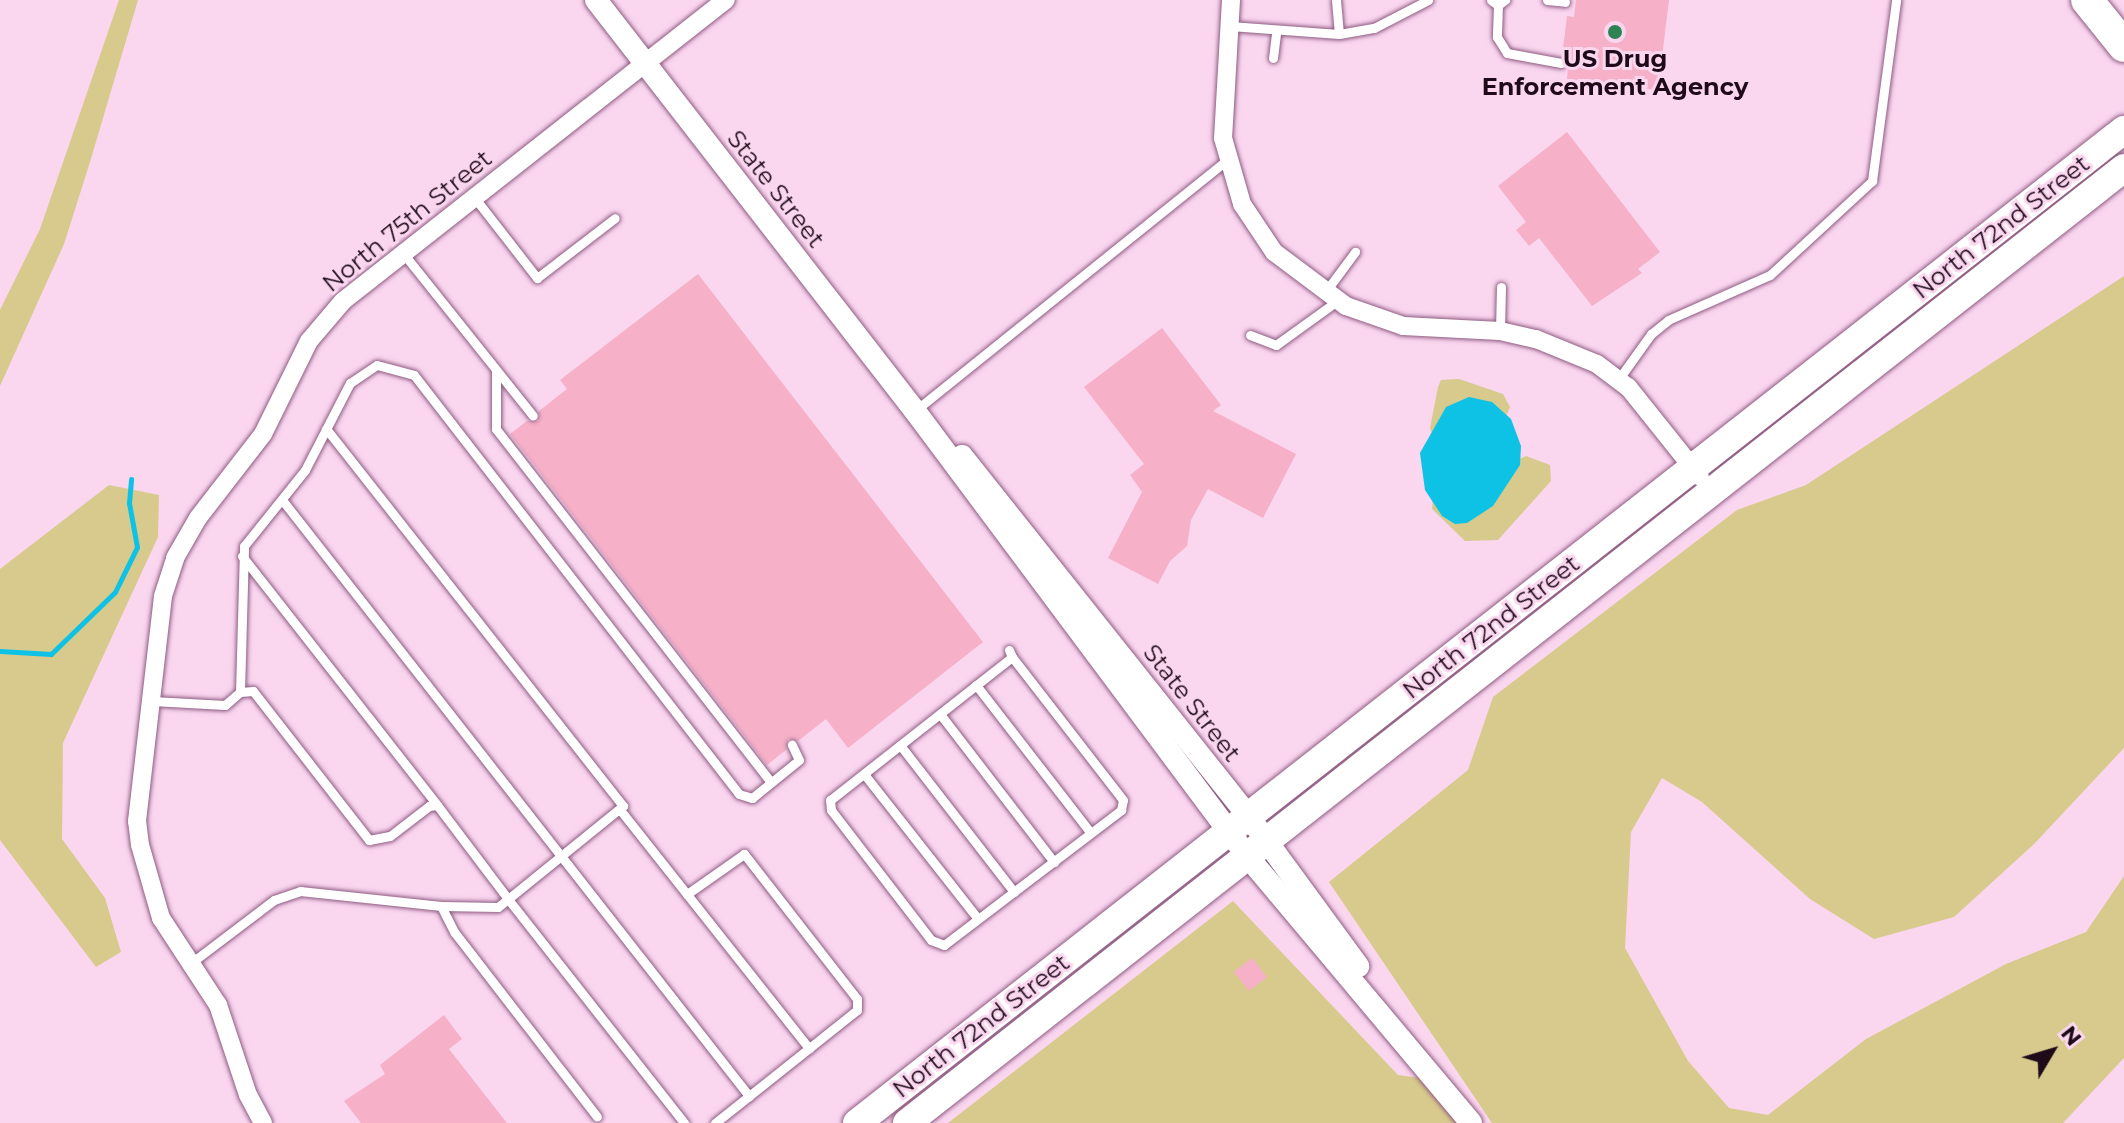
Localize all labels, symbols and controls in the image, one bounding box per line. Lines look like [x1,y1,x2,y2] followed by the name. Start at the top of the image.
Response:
[1606,23,1624,41] marker: US Drug Enforcement Agency
[1482,45,1748,101] place label: US Drug Enforcement Agency
[721,125,831,253] street label: State Street
[317,144,497,298] street label: North 75th Street
[1907,149,2095,305] street label: North 72nd Street
[1397,549,1585,705] street label: North 72nd Street
[1137,639,1247,767] street label: State Street
[887,948,1075,1104] street label: North 72nd Street
[2012,1011,2092,1091] north arrow
[2055,1021,2087,1051] text: N

